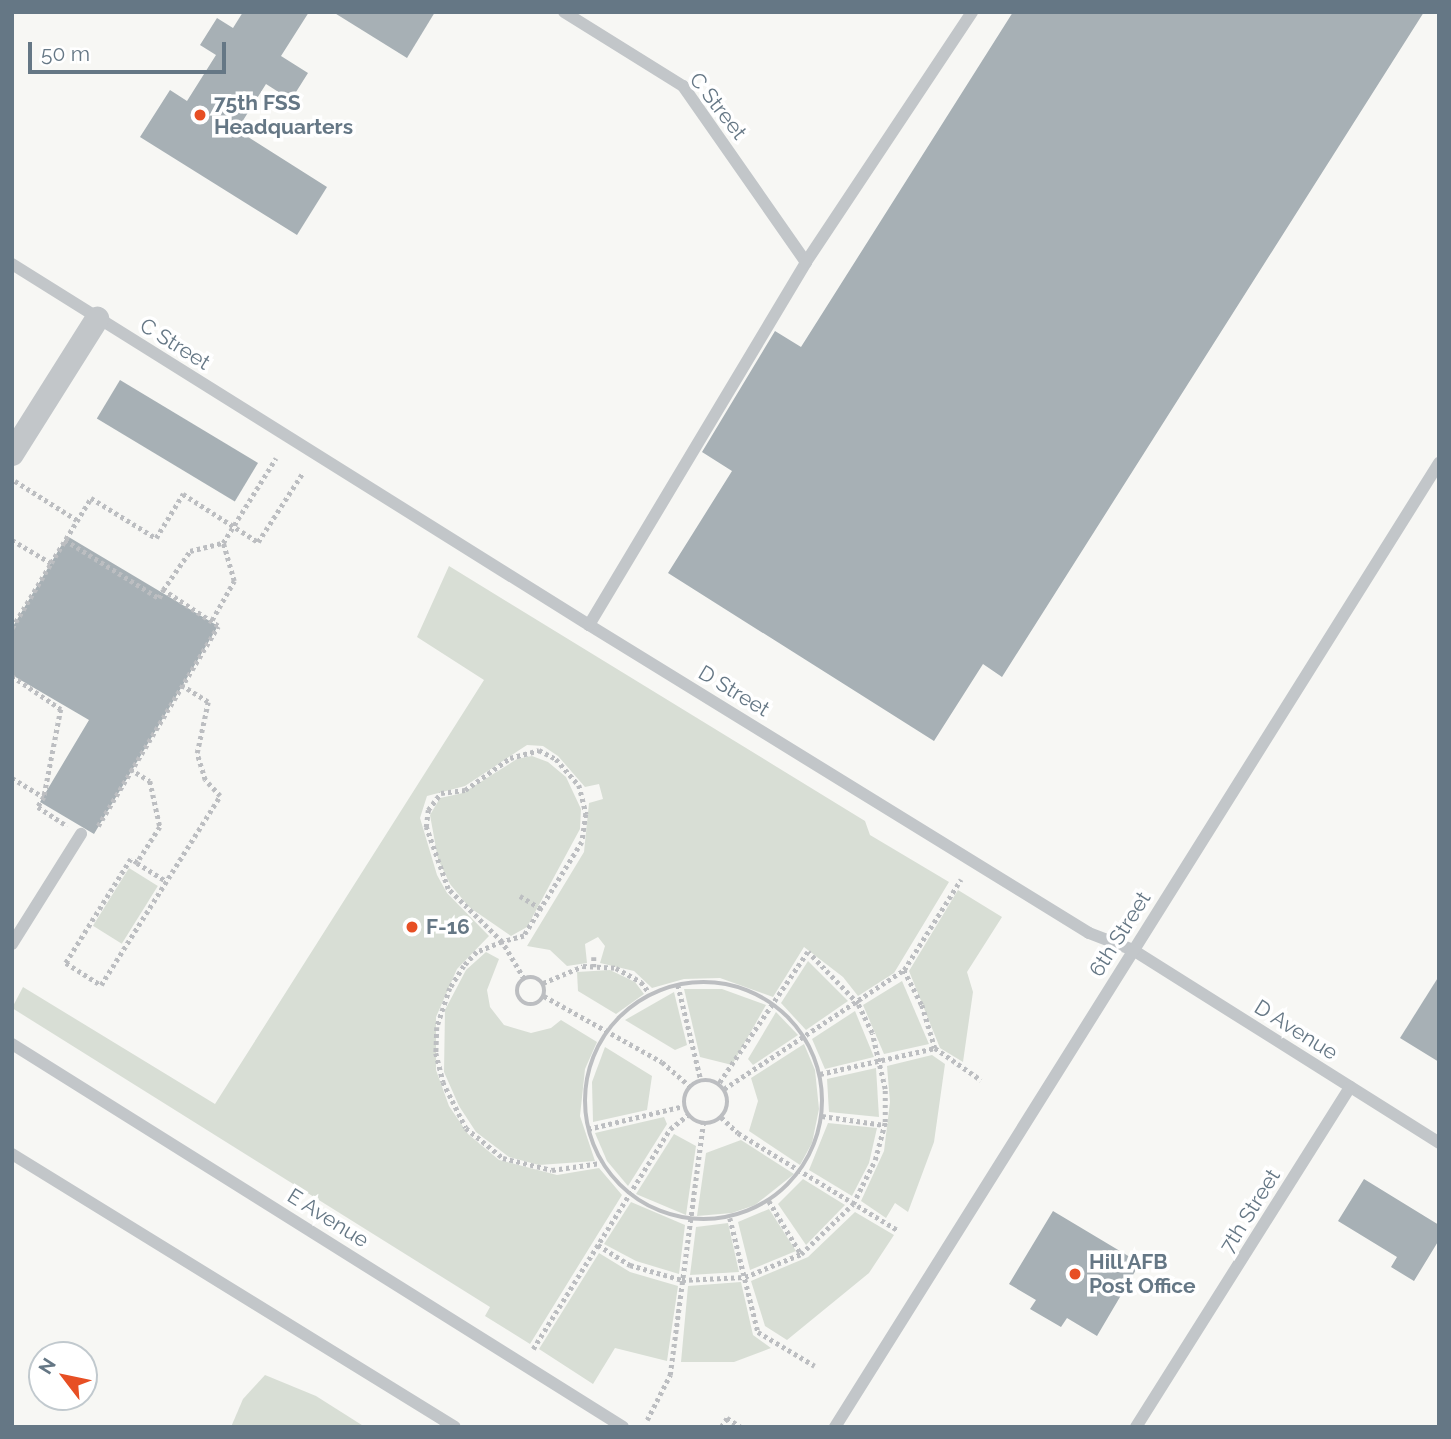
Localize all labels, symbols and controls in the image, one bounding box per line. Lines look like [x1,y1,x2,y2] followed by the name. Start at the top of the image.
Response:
[32,28,229,72] scale bar
[41,41,90,66] text: 50 m
[684,68,752,144] street label: C Street
[214,90,353,140] place label: 75th FSS Headquarters
[192,107,208,123] marker: 75th FSS Headquarters
[135,313,215,375] street label: C Street
[694,660,774,722] street label: D Street
[1084,887,1156,981] street label: 6th Street
[426,914,470,940] place label: F-16
[404,919,420,935] marker: F-16
[1249,994,1343,1066] street label: D Avenue
[1214,1164,1286,1258] street label: 7th Street
[282,1183,374,1253] street label: E Avenue
[1089,1249,1196,1299] place label: Hill AFB Post Office
[1067,1266,1083,1282] marker: Hill AFB Post Office
[28,1341,98,1411] north arrow
[34,1354,60,1378] text: N

